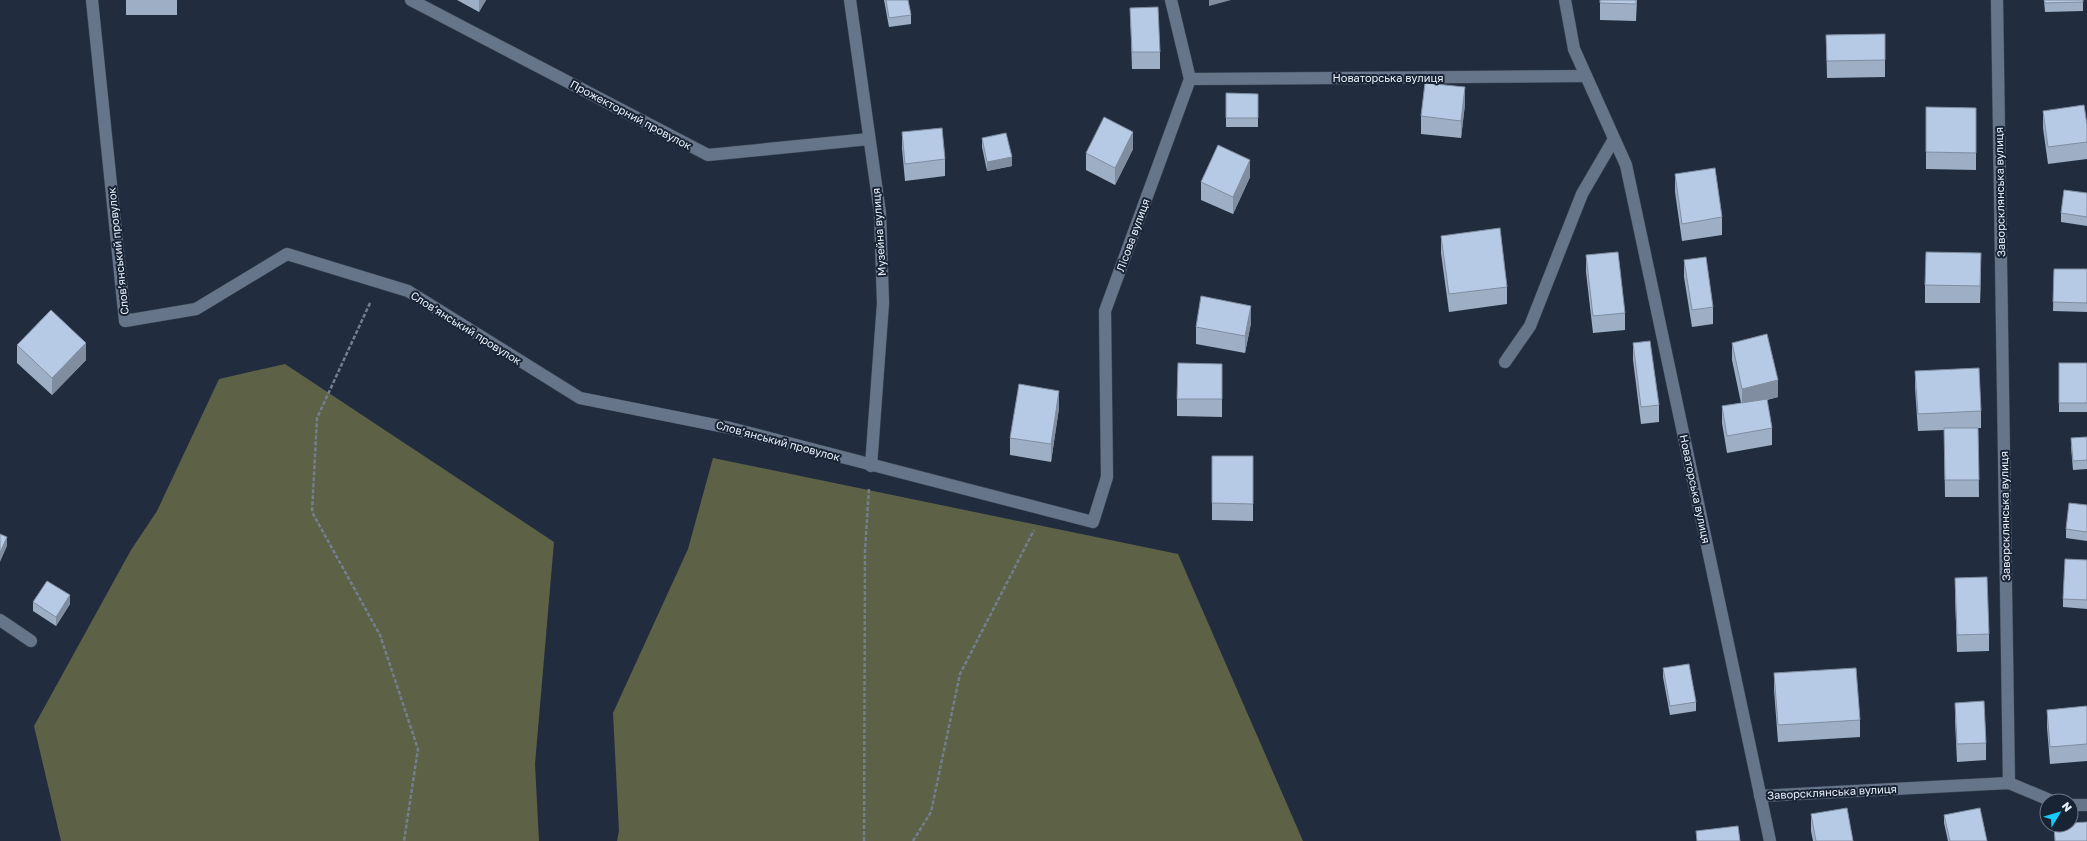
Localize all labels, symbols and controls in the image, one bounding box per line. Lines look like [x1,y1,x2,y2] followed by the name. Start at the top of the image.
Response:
[1332,71,1444,84] street label: Новаторська вулиця
[568,77,695,152] street label: Прожекторний провулок
[1992,127,2007,257] street label: Заворсклянська вулиця
[104,186,131,315] street label: Словʼянський провулок
[869,188,888,276] street label: Музейна вулиця
[1113,196,1152,273] street label: Лісова вулиця
[409,288,525,367] street label: Словʼянський провулок
[715,418,842,464] street label: Словʼянський провулок
[1678,433,1713,545] street label: Новаторська вулиця
[1997,451,2012,581] street label: Заворсклянська вулиця
[1767,782,1897,801] street label: Заворсклянська вулиця
[2039,793,2079,833] north arrow
[2060,799,2075,814] text: N

